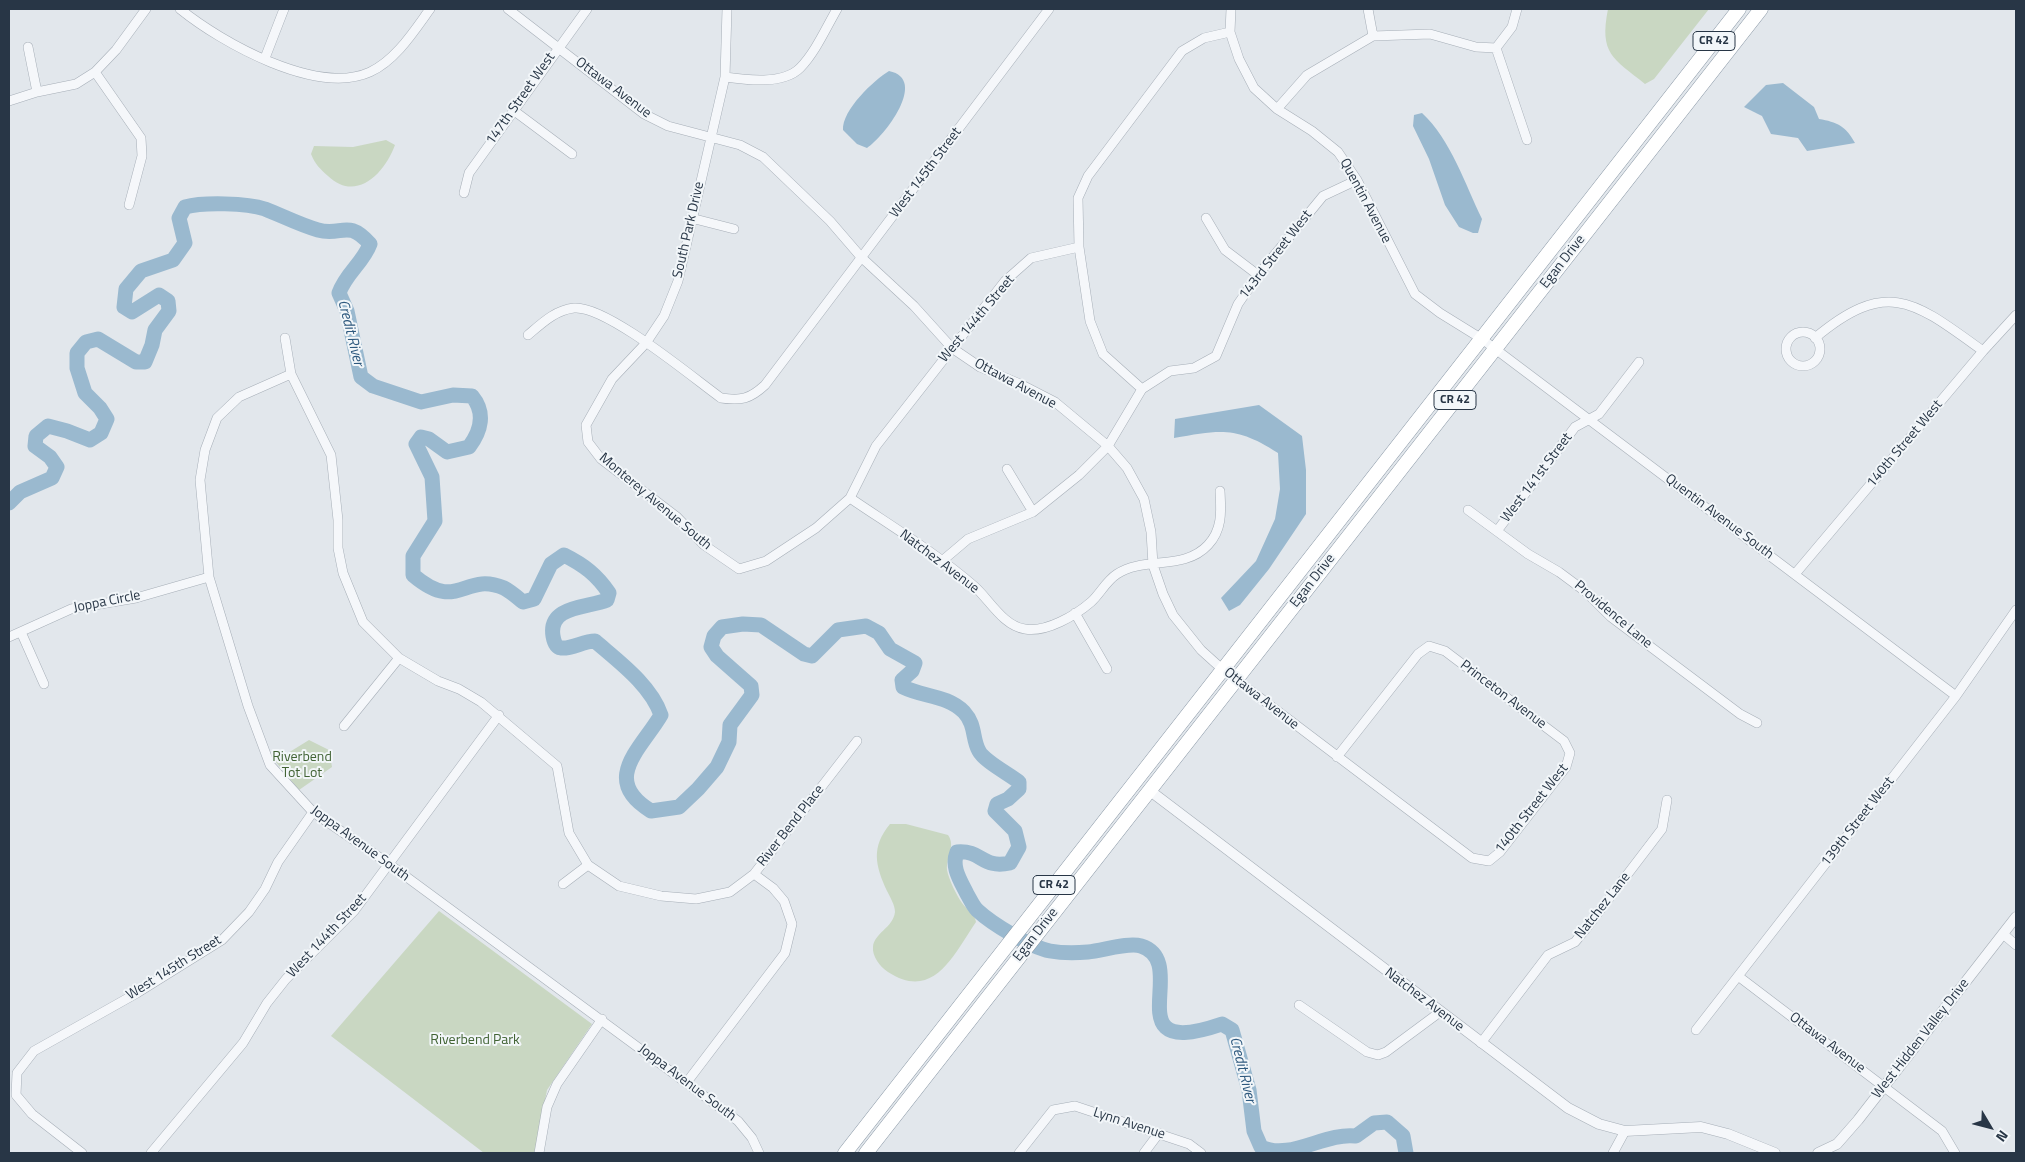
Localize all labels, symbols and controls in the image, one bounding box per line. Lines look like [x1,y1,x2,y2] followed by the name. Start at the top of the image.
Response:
[1693,31,1735,50] road number: CR 42
[483,50,559,148] street label: 147th Street West
[572,54,654,122] street label: Ottawa Avenue
[887,124,965,222] street label: West 145th Street
[1336,156,1394,246] street label: Quentin Avenue
[670,180,708,280] street label: South Park Drive
[1236,207,1316,303] street label: 143rd Street West
[1537,232,1589,292] street label: Egan Drive
[936,272,1018,366] street label: West 144th Street
[333,298,367,368] water label: Credit River
[971,355,1059,413] street label: Ottawa Avenue
[1434,390,1476,410] road number: CR 42
[1864,397,1946,491] street label: 140th Street West
[1498,430,1576,526] street label: West 141st Street
[595,450,715,554] street label: Monterey Avenue South
[1661,471,1777,563] street label: Quentin Avenue South
[896,527,982,597] street label: Natchez Avenue
[1287,551,1339,611] street label: Egan Drive
[1571,578,1655,652] street label: Providence Lane
[72,587,142,617] street label: Joppa Circle
[1457,657,1549,733] street label: Princeton Avenue
[1220,665,1302,733] street label: Ottawa Avenue
[272,750,332,782] park label: Riverbend Tot Lot
[1492,761,1572,857] street label: 140th Street West
[1818,774,1898,870] street label: 139th Street West
[754,782,828,870] street label: River Bend Place
[307,803,413,885] street label: Joppa Avenue South
[1572,869,1634,943] street label: Natchez Lane
[1033,876,1075,894] road number: CR 42
[284,890,370,982] street label: West 144th Street
[1010,905,1062,965] street label: Egan Drive
[123,932,225,1004] street label: West 145th Street
[1381,965,1467,1035] street label: Natchez Avenue
[1869,976,1973,1102] street label: West Hidden Valley Drive
[1786,1009,1868,1077] street label: Ottawa Avenue
[430,1033,520,1049] park label: Riverbend Park
[1225,1035,1259,1105] water label: Credit River
[635,1041,739,1125] street label: Joppa Avenue South
[1965,1102,2015,1152] north arrow
[1091,1104,1167,1144] street label: Lynn Avenue
[1991,1126,2014,1147] text: N

